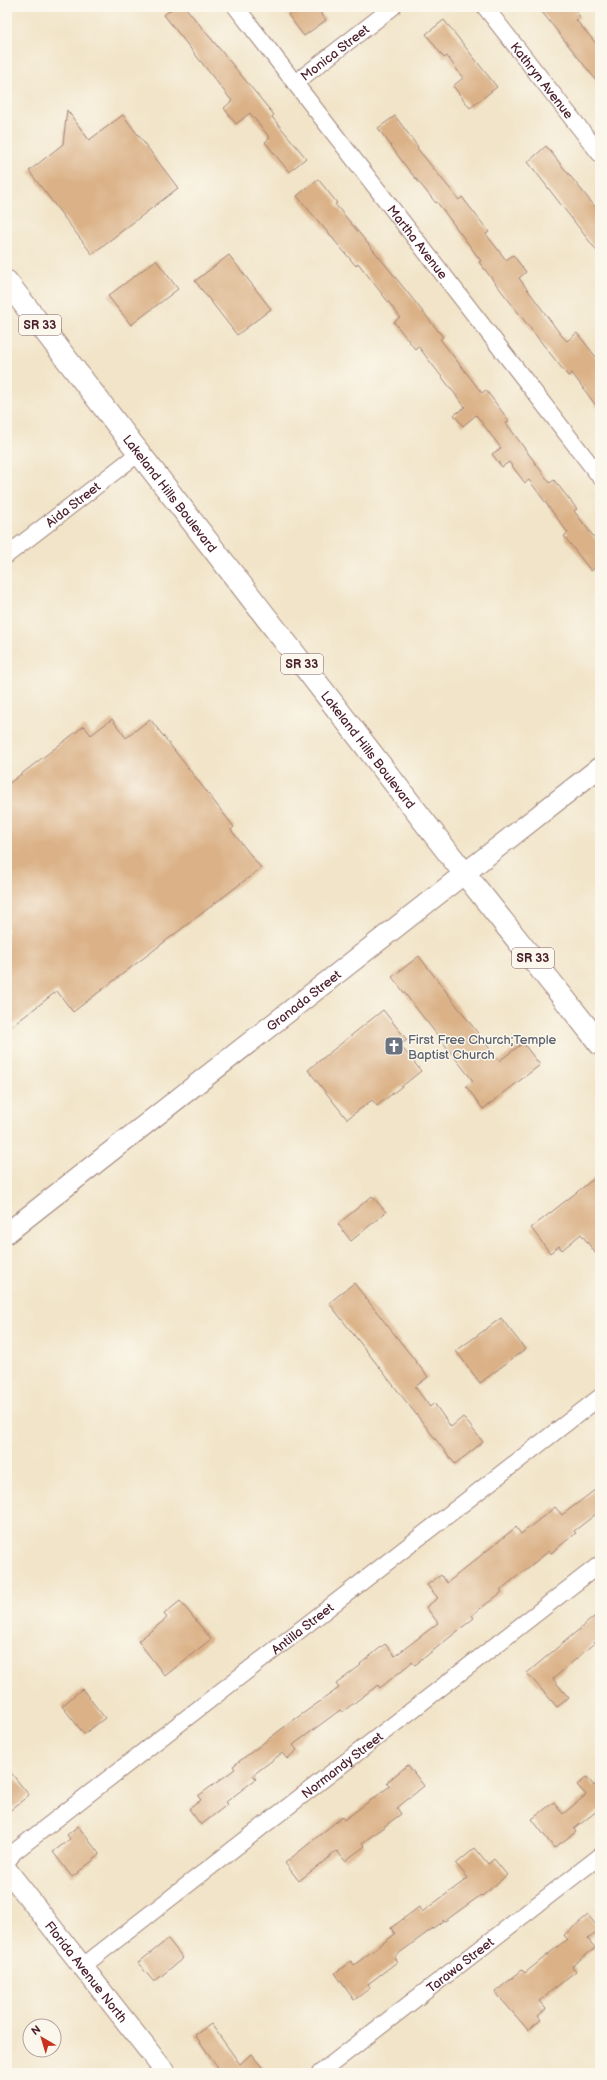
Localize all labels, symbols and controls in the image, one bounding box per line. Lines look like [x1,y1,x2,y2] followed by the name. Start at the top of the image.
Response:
[298,22,373,85] street label: Monica Street
[507,39,577,122] street label: Kathryn Avenue
[383,202,451,283] street label: Martha Avenue
[19,315,61,335] road number: SR 33
[119,432,220,556] street label: Lakeland Hills Boulevard
[43,479,104,531] street label: Aida Street
[281,654,323,674] road number: SR 33
[317,688,418,812] street label: Lakeland Hills Boulevard
[512,948,554,968] road number: SR 33
[264,967,344,1035] street label: Granada Street
[408,1032,557,1063] place label: First Free Church;Temple Baptist Church
[383,1035,405,1057] church icon: First Free Church;Temple Baptist Church
[268,1600,337,1658] street label: Antilla Street
[299,1729,386,1802] street label: Normandy Street
[41,1918,130,2026] street label: Florida Avenue North
[424,1934,497,1996] street label: Tarawa Street
[22,2018,62,2058] north arrow
[29,2023,43,2038] text: N

